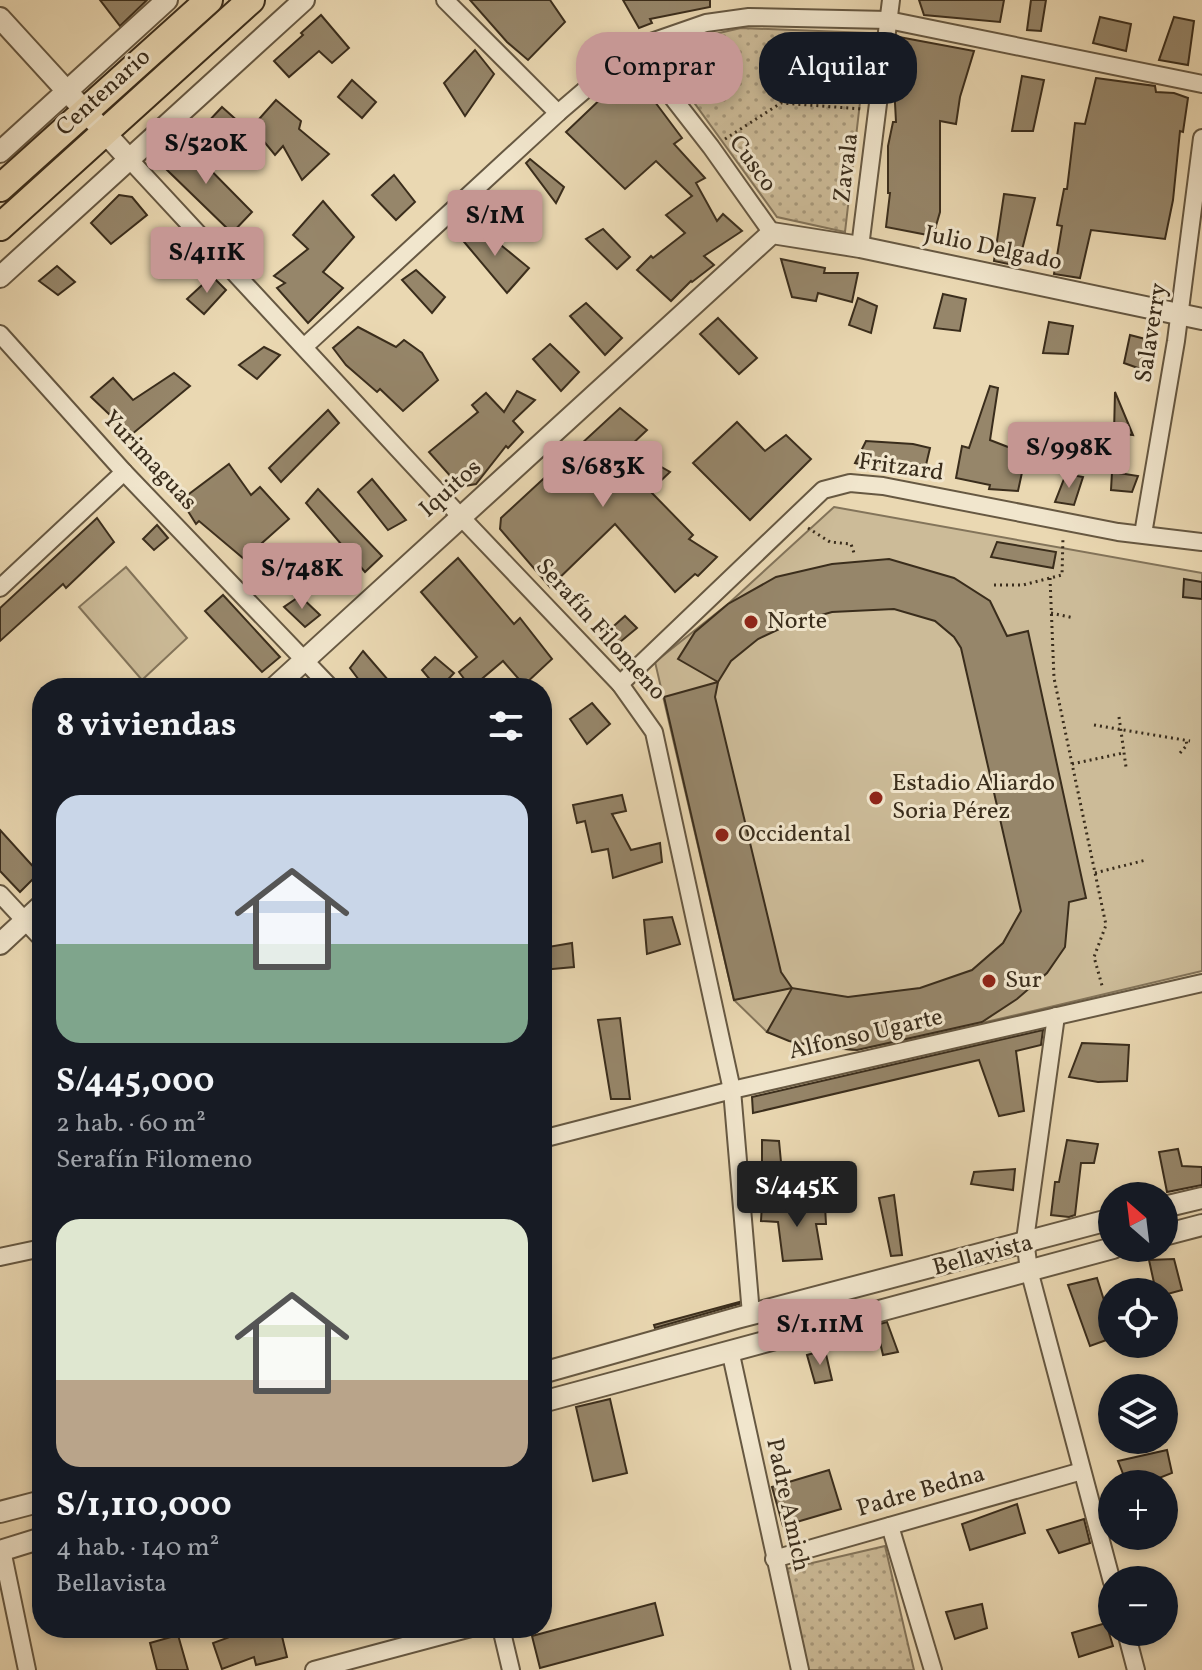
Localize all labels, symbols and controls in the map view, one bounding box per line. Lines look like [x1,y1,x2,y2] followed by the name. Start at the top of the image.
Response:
[576,32,743,104] chip: Comprar
[759,32,917,104] chip: Alquilar
[49,41,159,145] street label: Centenario
[141,118,271,186] pin: S/520K
[164,126,248,162] text: S/520K
[720,129,784,199] street label: Cusco
[826,131,868,205] street label: Zavala
[448,190,542,258] pin: S/1M
[465,198,525,234] text: S/1M
[921,218,1065,280] street label: Julio Delgado
[142,227,272,295] pin: S/411K
[169,235,245,271] text: S/411K
[1127,281,1177,385] street label: Salaverry
[94,403,204,519] street label: Yurimaguas
[1004,422,1134,490] pin: S/998K
[1026,430,1112,466] text: S/998K
[538,441,668,509] pin: S/683K
[856,445,946,491] street label: Fritzard
[561,449,645,485] text: S/683K
[412,452,490,526] street label: Iquitos
[237,543,367,611] pin: S/748K
[261,551,343,587] text: S/748K
[527,551,673,709] street label: Serafín Filomeno
[767,605,827,639] place label: Norte
[742,613,760,631] marker: Norte
[56,703,236,750] text: 8 viviendas
[484,704,528,748] icon: filters
[892,767,1055,829] place label: Estadio Aliardo Soria Pérez
[867,789,885,807] marker: Estadio Aliardo Soria Pérez
[738,818,851,852] place label: Occidental
[713,826,731,844] marker: Occidental
[220,847,364,991] icon: home
[1005,964,1042,998] place label: Sur
[980,972,998,990] marker: Sur
[786,1001,946,1069] street label: Alfonso Ugarte
[56,1059,214,1106] text: S/445,000
[56,1106,206,1142] text: 2 hab. · 60 m²
[56,1142,252,1178] text: Serafín Filomeno
[732,1161,862,1229] pin: S/445K
[755,1169,839,1205] text: S/445K
[1098,1182,1178,1262] north arrow
[1098,1182,1178,1646] map controls
[929,1226,1037,1286] street label: Bellavista
[220,1271,364,1415] icon: home
[1098,1278,1178,1358] button: locate
[746,1299,894,1367] pin: S/1.11M
[776,1307,864,1343] text: S/1.11M
[1098,1374,1178,1454] button: layers
[756,1435,818,1575] street label: Padre Amich
[853,1457,989,1527] street label: Padre Bedna
[1098,1470,1178,1550] button: +
[56,1483,232,1530] text: S/1,110,000
[56,1530,219,1566] text: 4 hab. · 140 m²
[56,1566,167,1602] text: Bellavista
[1098,1566,1178,1646] button: −

